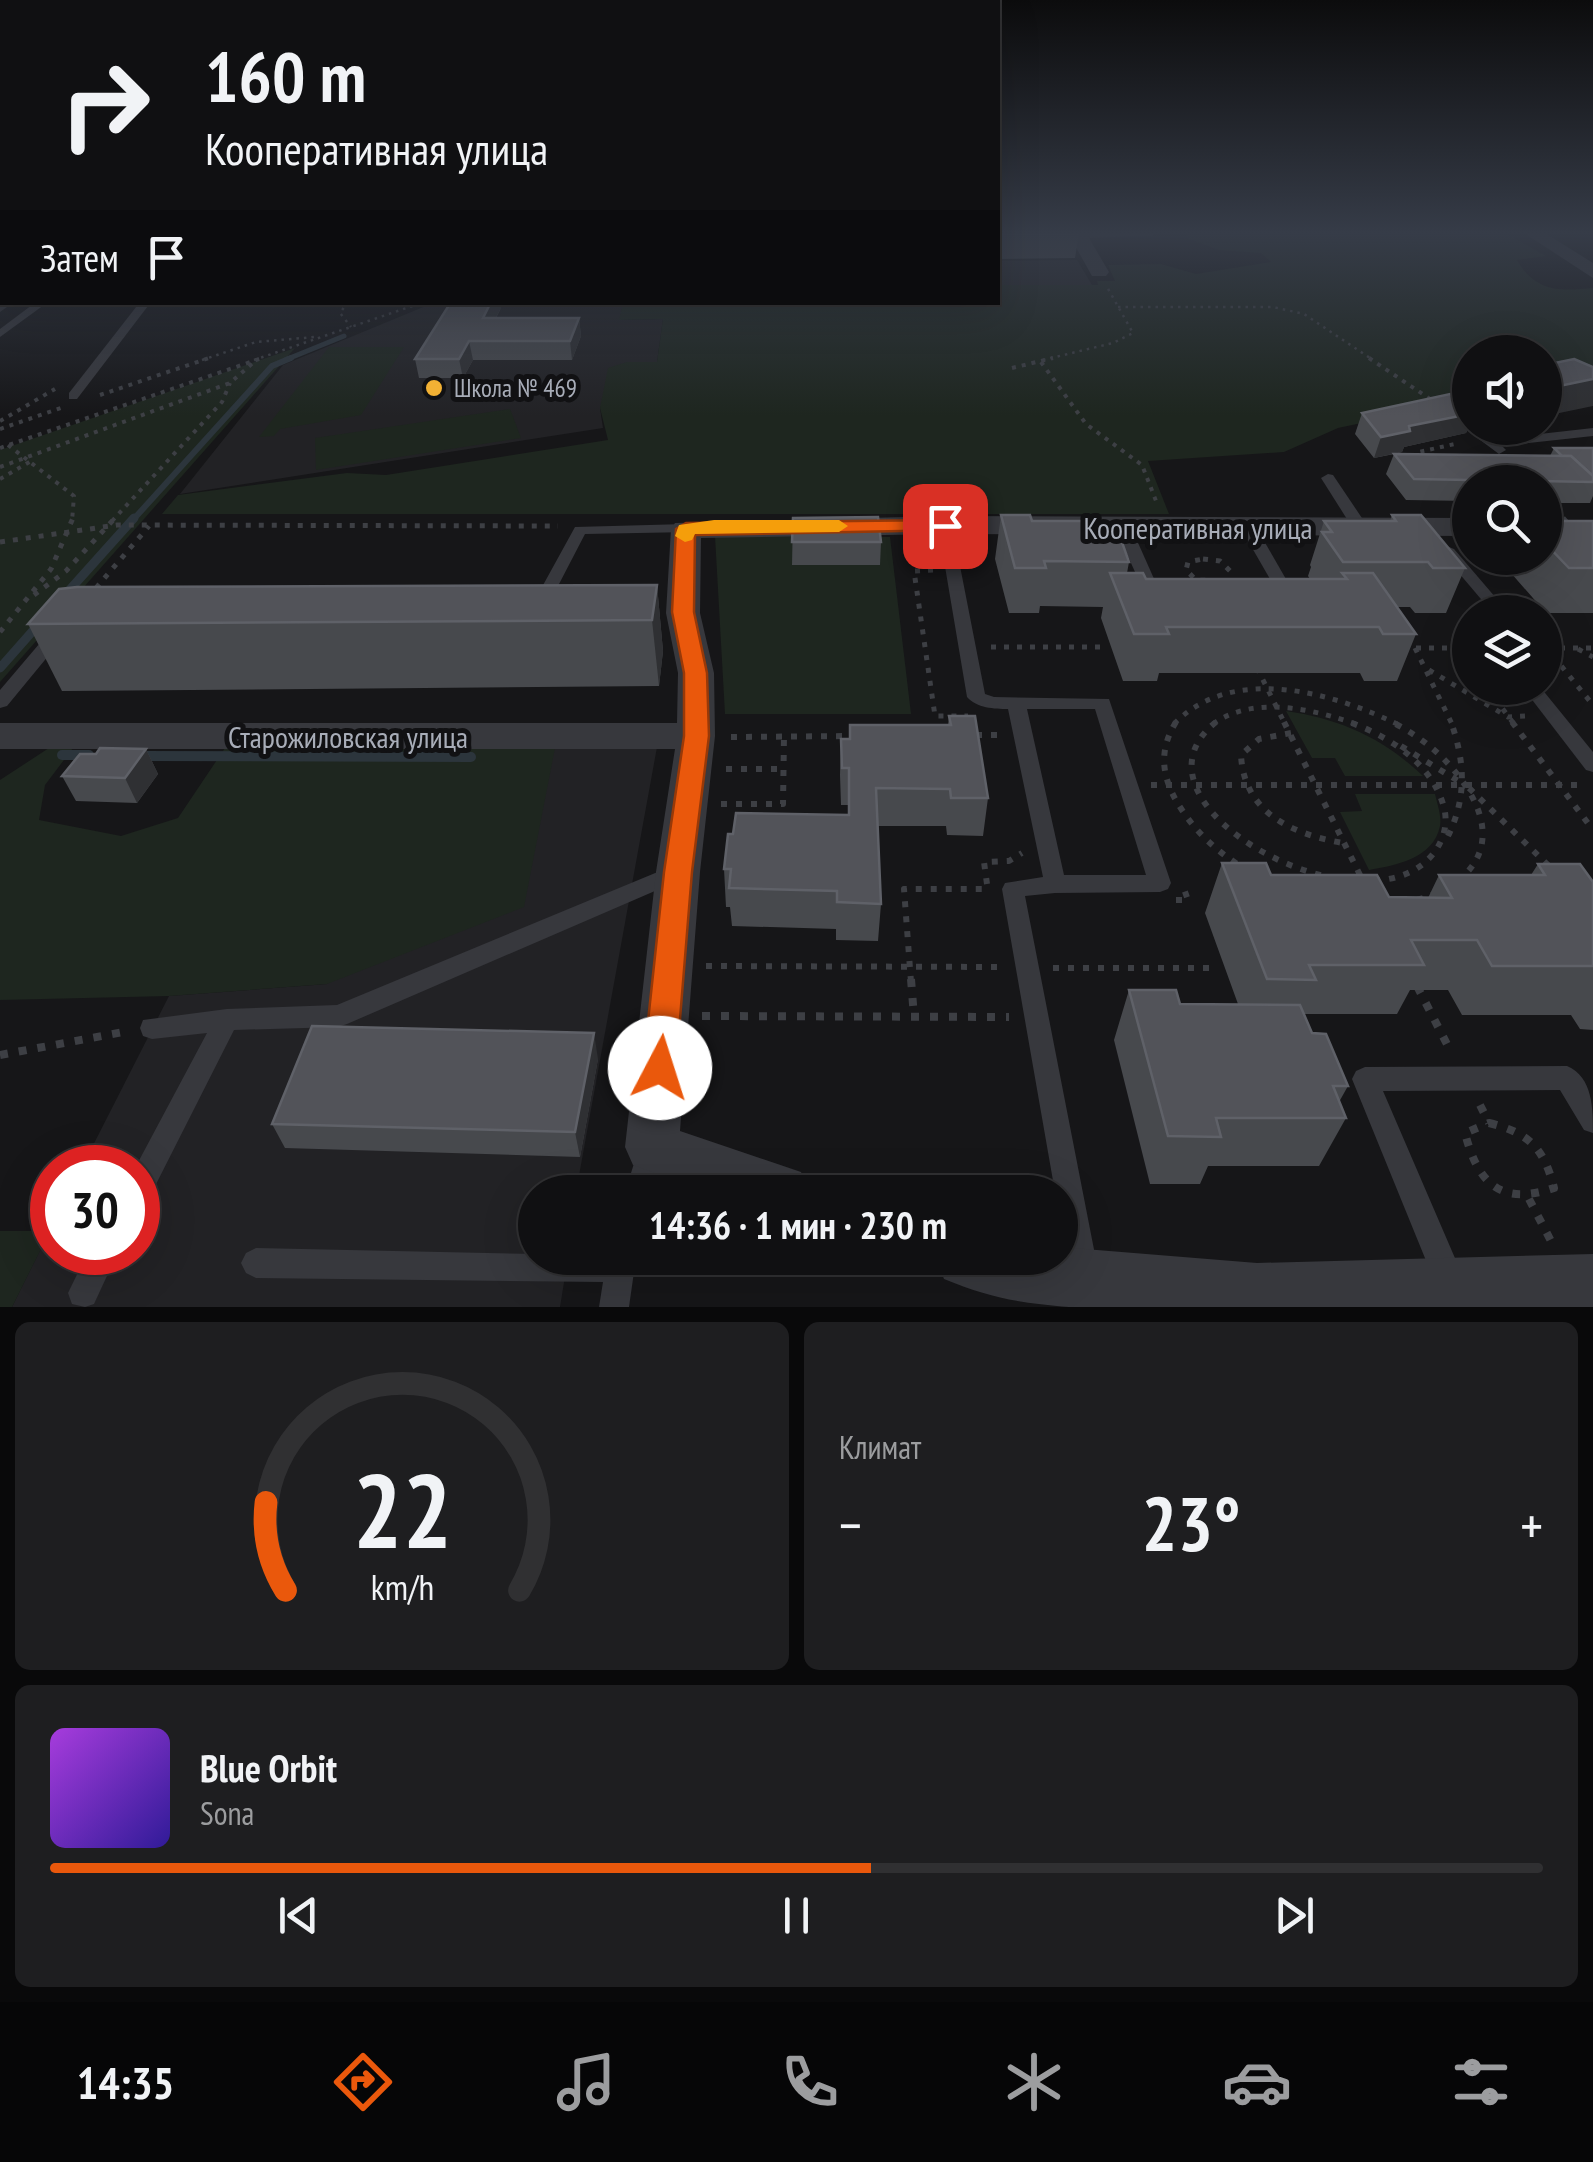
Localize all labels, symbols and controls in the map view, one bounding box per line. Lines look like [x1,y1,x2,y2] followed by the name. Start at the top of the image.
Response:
[205,31,366,121] text: 160 m
[40,40,170,170] icon: right
[205,119,548,177] text: Кооперативная улица
[139,230,194,285] icon: arrive
[40,233,119,282] text: Затем
[1452,335,1562,705] map controls
[1452,335,1562,445] button: sound
[454,372,577,404] place label: Школа № 469
[423,377,445,399] marker: Школа № 469
[1452,465,1562,575] button: search
[903,484,988,569] pin
[918,499,973,554] icon: arrive
[1084,508,1312,547] street label: Кооперативная улица
[1452,595,1562,705] button: layers
[228,717,468,756] street label: Старожиловская улица
[608,1016,712,1120] position arrow
[30,1145,160,1275] speed limit sign: 30
[649,1200,947,1249] text: 14:36 · 1 мин · 230 m
[839,1426,921,1468] text: Климат
[352,1442,452,1577] text: 22
[1141,1475,1241,1572] text: 23°
[839,1489,862,1560] text: −
[1520,1489,1543,1560] text: +
[370,1564,434,1610] text: km/h
[200,1743,337,1792] text: Blue Orbit
[200,1792,254,1834] text: Sona
[271,1888,326,1943] icon: previous
[769,1888,824,1943] icon: pause
[1267,1888,1322,1943] icon: next
[328,2047,398,2117] icon: directions
[551,2047,621,2117] icon: music
[775,2047,845,2117] icon: phone
[999,2047,1069,2117] icon: climate
[1222,2047,1292,2117] icon: car
[1446,2047,1516,2117] icon: filters
[77,2053,174,2111] text: 14:35

